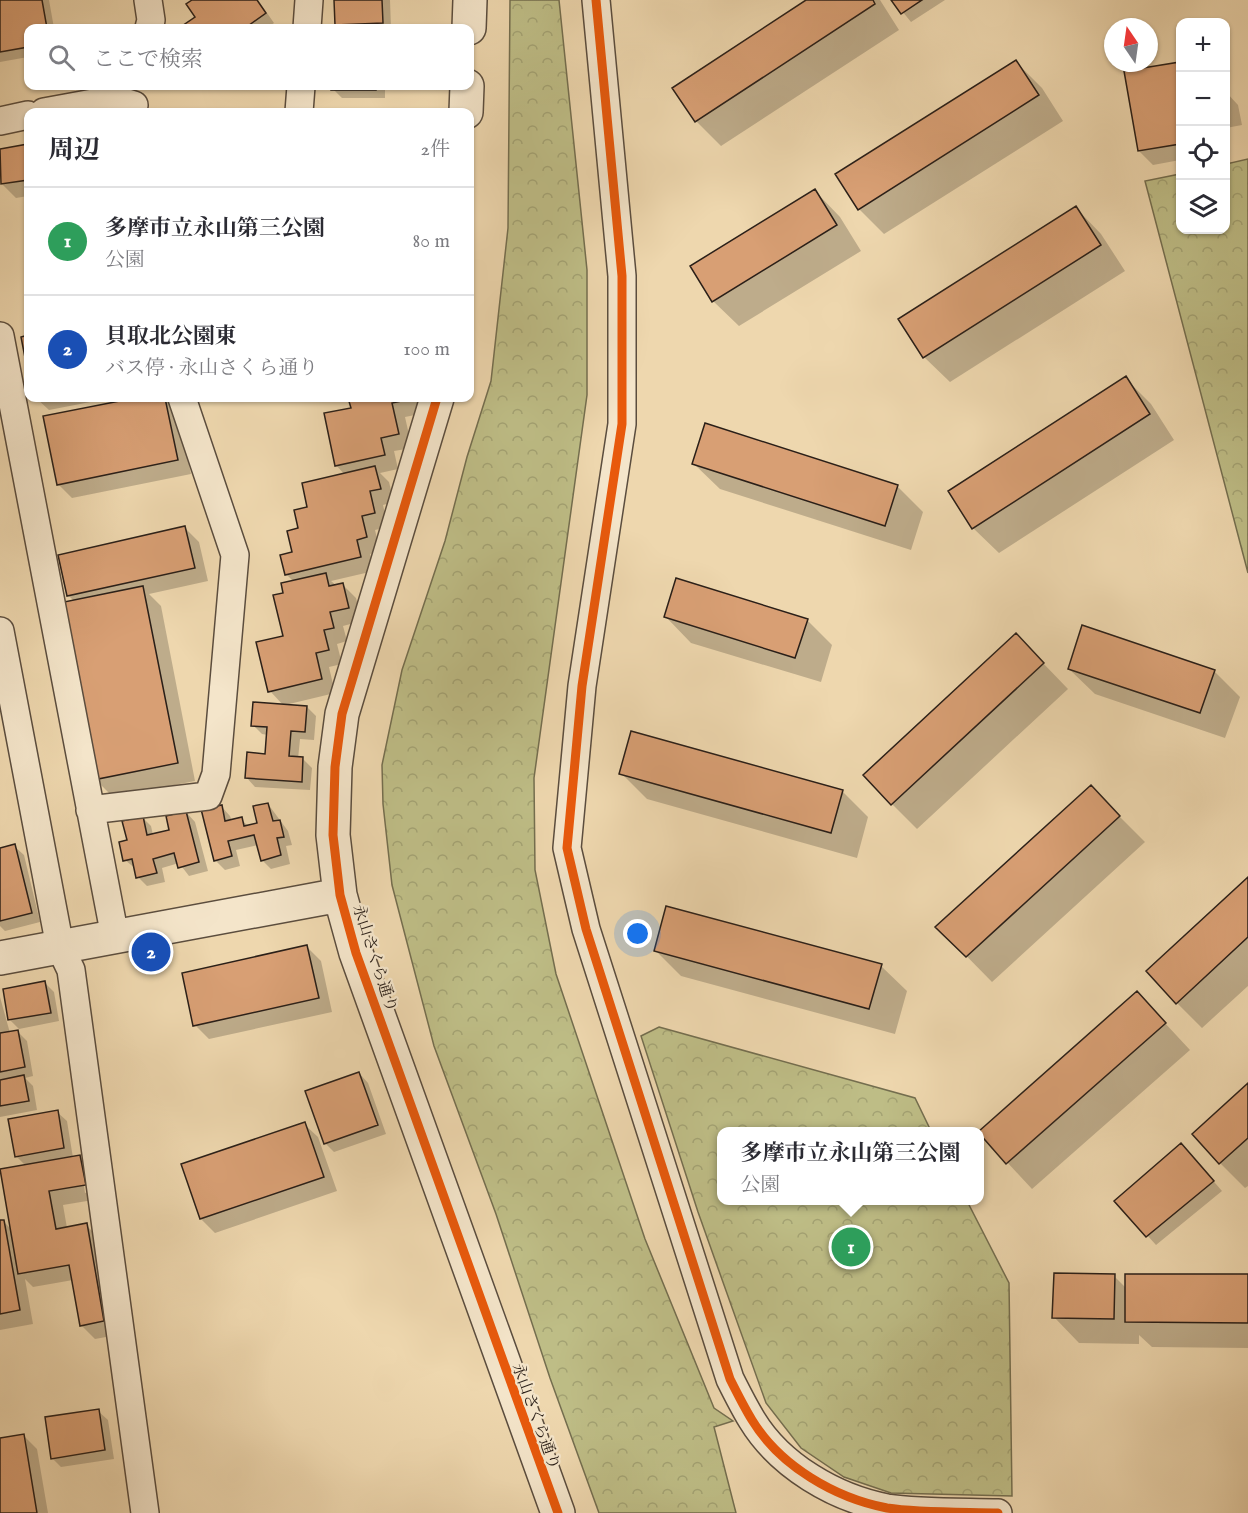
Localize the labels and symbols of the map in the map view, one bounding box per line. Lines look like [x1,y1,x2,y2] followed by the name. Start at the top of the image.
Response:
[1104,18,1158,72] north arrow
[347,902,401,1015] street label: 永山さくら通り
[623,919,652,948] your location
[132,930,170,974] pin: 2
[832,1224,870,1270] pin: 1
[507,1361,564,1473] street label: 永山さくら通り

